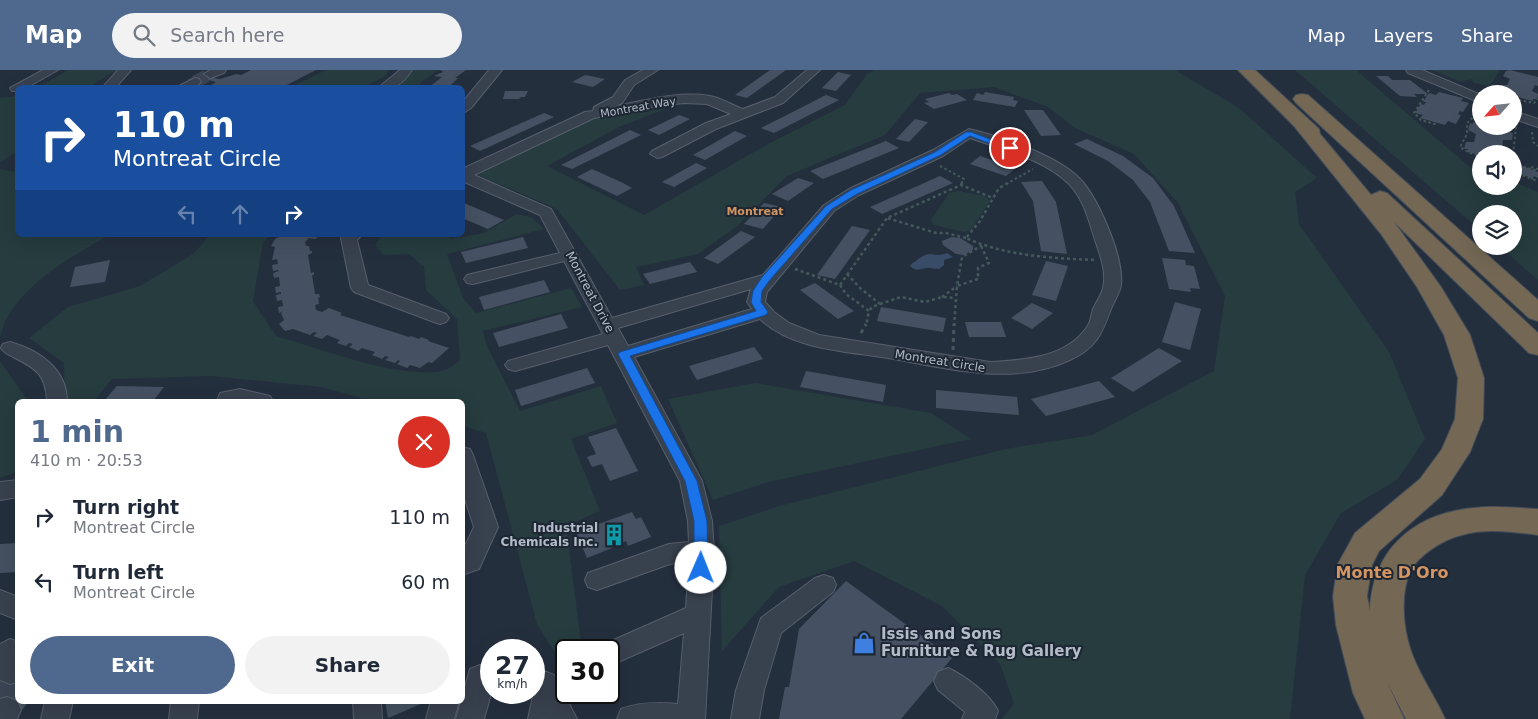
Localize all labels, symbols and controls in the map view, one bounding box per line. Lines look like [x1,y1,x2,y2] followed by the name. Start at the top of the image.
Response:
[112,13,462,58] search box
[25,21,82,49] text: Map
[130,21,158,49] icon: search
[170,24,284,46] text: Search here
[1307,25,1345,46] text: Map
[1373,25,1433,46] text: Layers
[1461,25,1513,46] text: Share
[1472,85,1522,135] north arrow
[1472,85,1522,255] map controls
[599,94,677,121] street label: Montreat Way
[30,105,95,170] icon: right
[113,105,235,145] text: 110 m
[989,127,1031,169] pin
[996,134,1024,162] icon: arrive
[1472,145,1522,195] button: sound
[113,146,281,171] text: Montreat Circle
[173,200,201,228] icon: left
[226,200,254,228] icon: ahead
[279,200,307,228] icon: right
[726,205,784,218] district label: Montreat
[1472,205,1522,255] button: layers
[563,249,617,335] street label: Montreat Drive
[894,347,986,375] street label: Montreat Circle
[30,414,124,449] text: 1 min
[398,416,450,468] button: close
[30,451,143,470] text: 410 m · 20:53
[73,496,179,518] text: Turn right
[30,503,58,531] icon: right
[389,506,450,528] text: 110 m
[73,518,195,537] text: Montreat Circle
[501,521,598,549] place label: Industrial Chemicals Inc.
[601,522,627,548] building icon: Industrial Chemicals Inc.
[674,541,726,593] position arrow
[73,561,164,583] text: Turn left
[1335,563,1449,582] district label: Monte D'Oro
[30,568,58,596] icon: left
[401,571,450,593] text: 60 m
[73,583,195,602] text: Montreat Circle
[881,625,1082,660] place label: Issis and Sons Furniture & Rug Gallery
[851,630,877,656] shop icon: Issis and Sons Furniture & Rug Gallery
[30,636,235,694] button: Exit
[245,636,450,694] button: Share
[555,639,620,704] speed limit sign: 30
[495,651,530,680] text: 27
[497,677,528,691] text: km/h

